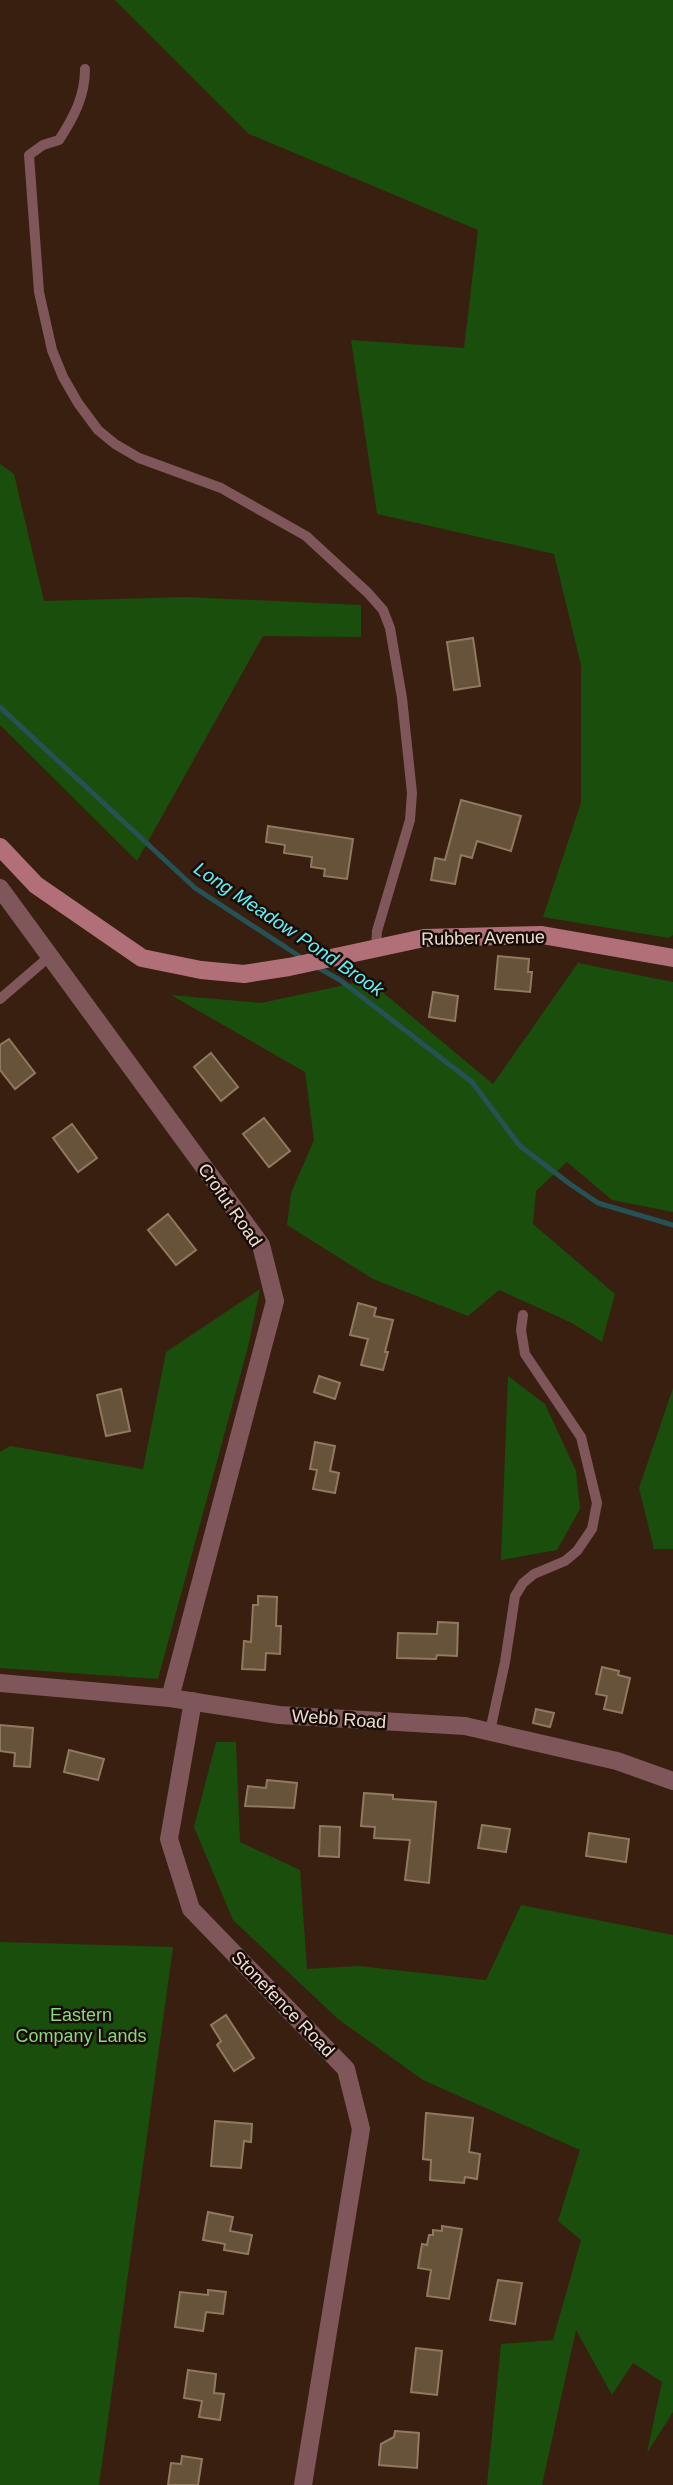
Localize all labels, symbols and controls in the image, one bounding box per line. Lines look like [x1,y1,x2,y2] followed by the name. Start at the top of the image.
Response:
[190,858,389,1001] water label: Long Meadow Pond Brook
[421,927,545,949] street label: Rubber Avenue
[194,1160,266,1250] street label: Crofut Road
[291,1706,387,1732] street label: Webb Road
[227,1947,339,2061] street label: Stonefence Road
[15,2005,147,2046] park label: Eastern Company Lands

